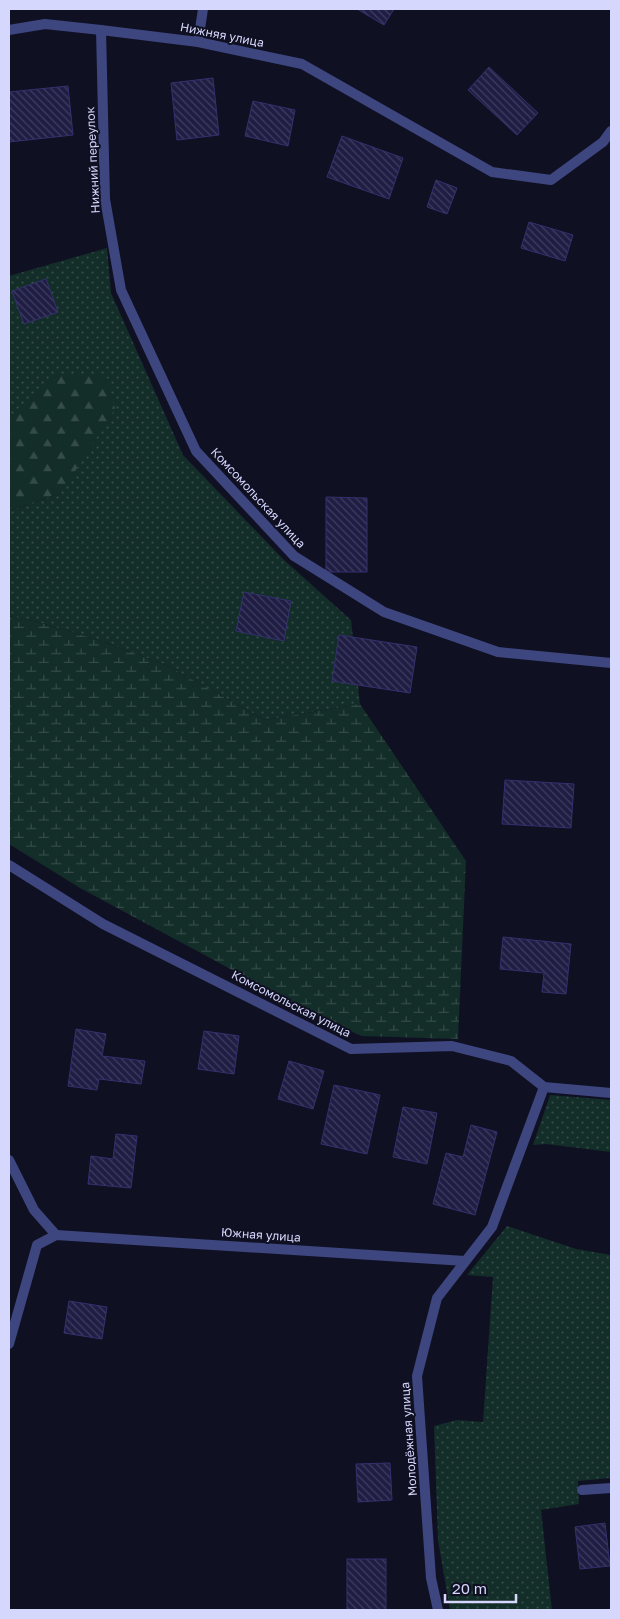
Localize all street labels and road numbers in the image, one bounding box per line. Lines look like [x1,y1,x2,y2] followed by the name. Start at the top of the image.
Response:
[179,19,265,50] street label: Нижняя улица
[82,106,103,214] street label: Нижний переулок
[208,444,309,551] street label: Комсомольская улица
[229,967,353,1040] street label: Комсомольская улица
[221,1224,301,1245] street label: Южная улица
[397,1382,420,1497] street label: Молодёжная улица

